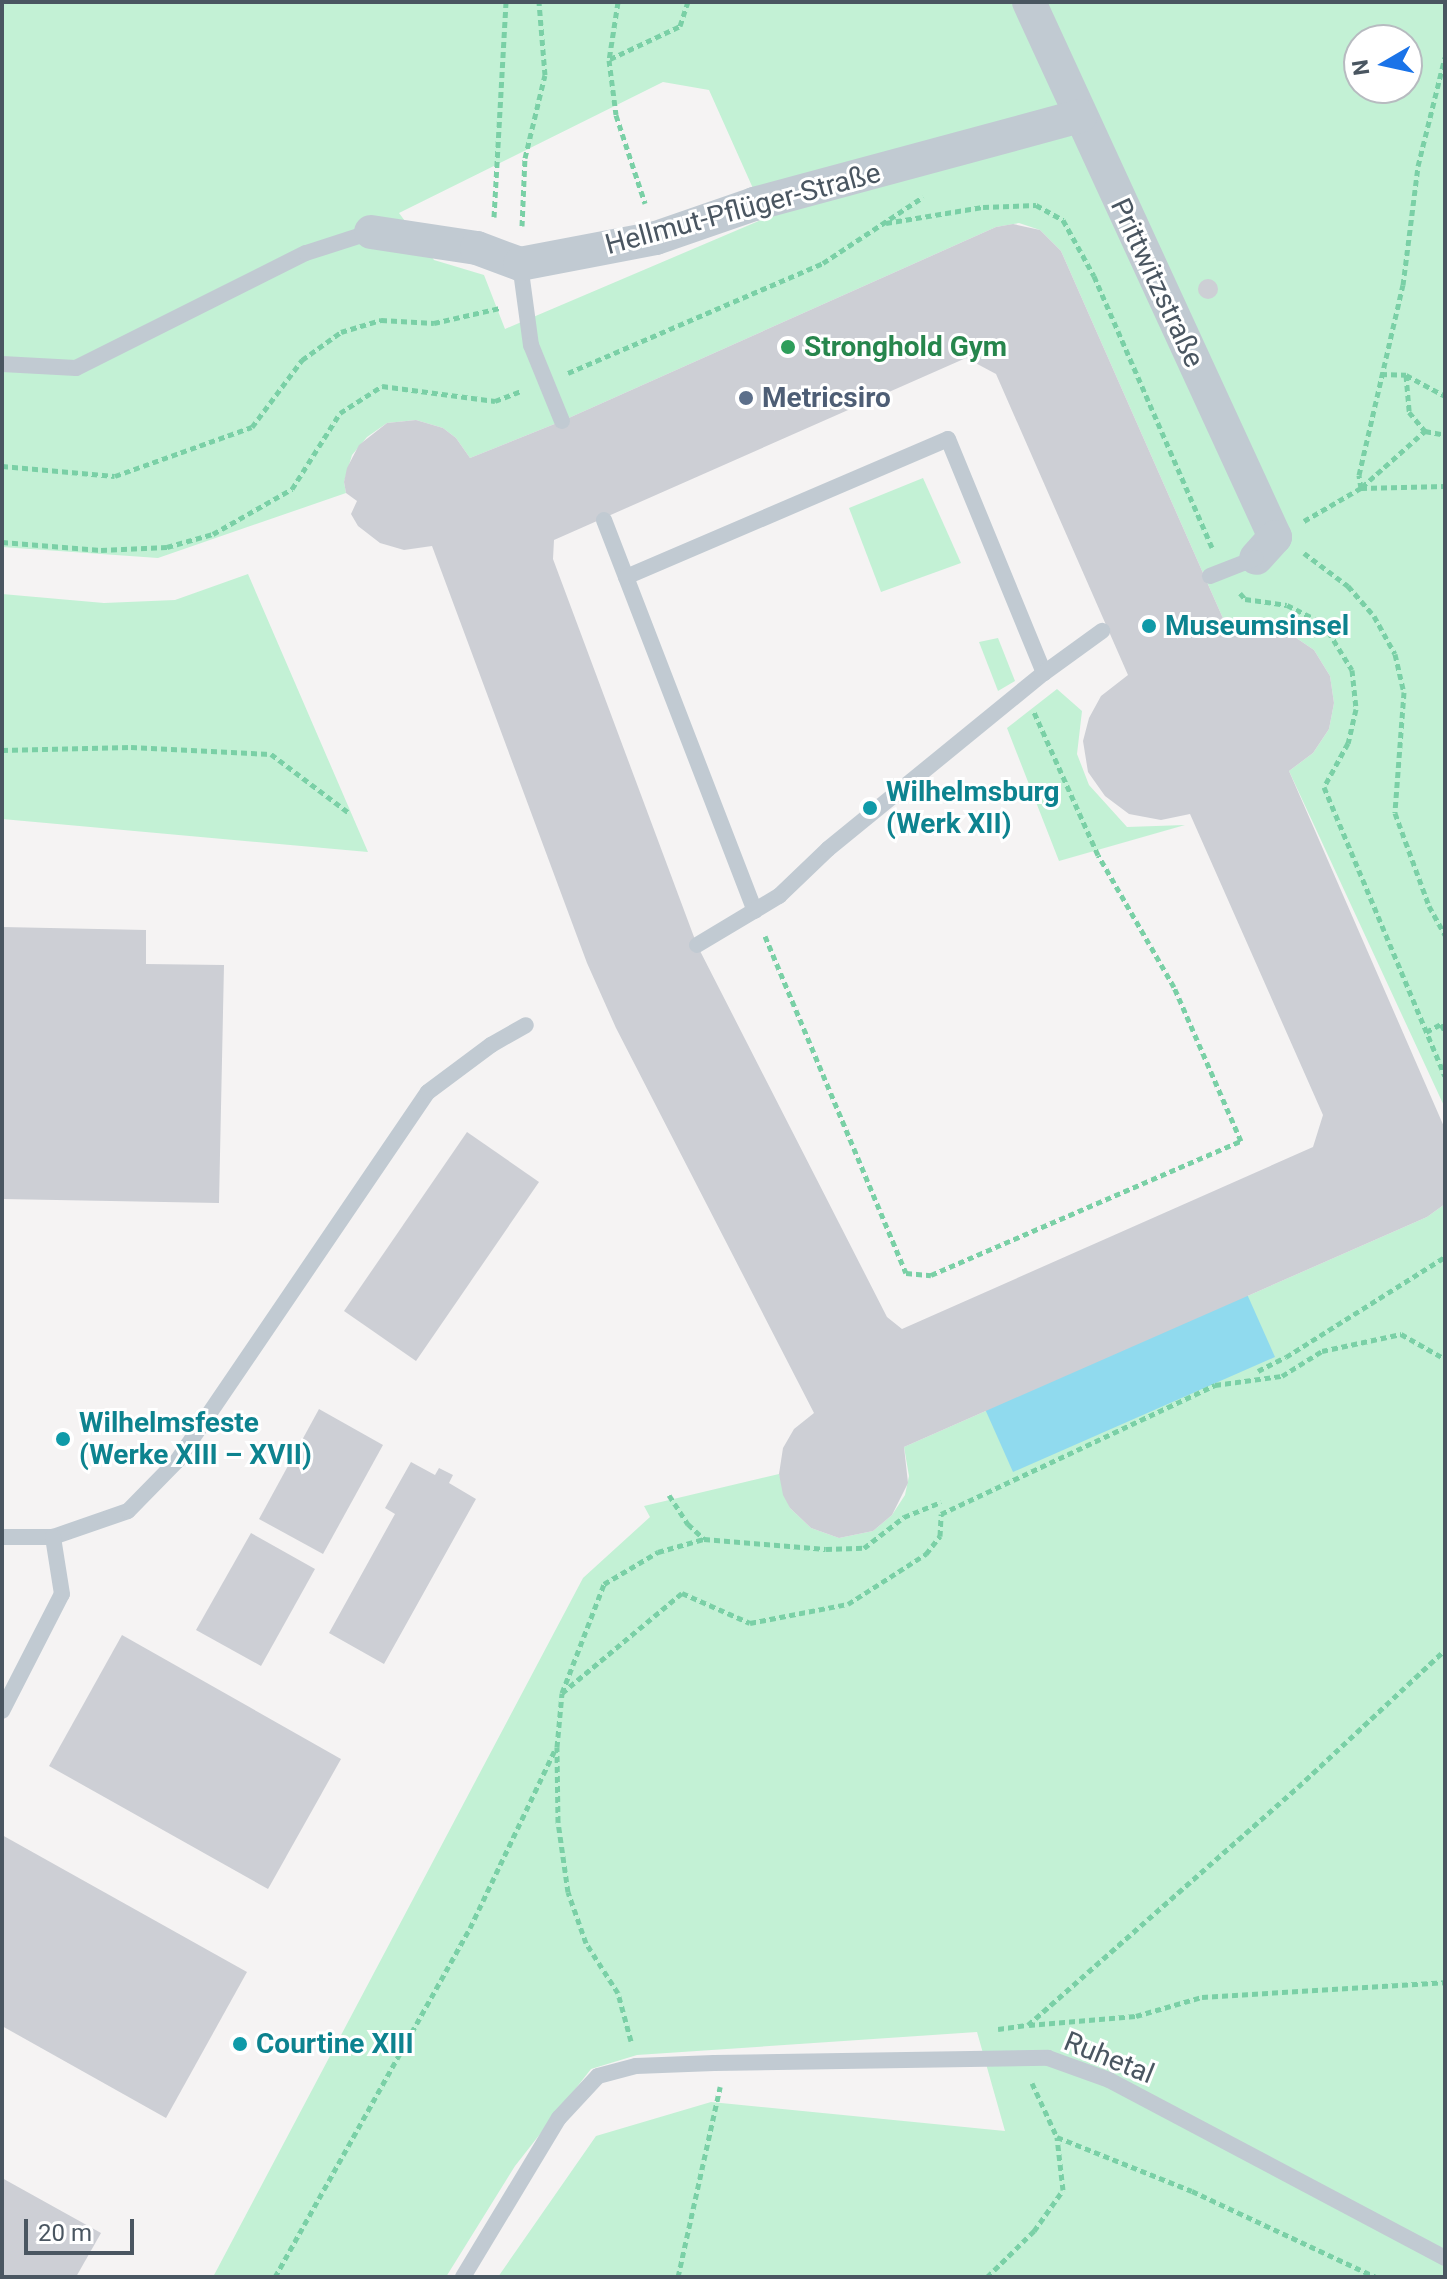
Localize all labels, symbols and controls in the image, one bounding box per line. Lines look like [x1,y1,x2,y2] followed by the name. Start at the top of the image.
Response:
[1343,24,1423,104] north arrow
[1347,58,1374,77] text: N
[602,156,884,262] street label: Hellmut-Pflüger-Straße
[1103,193,1211,373] street label: Prittwitzstraße
[804,330,1007,364] place label: Stronghold Gym
[779,338,797,356] marker: Stronghold Gym
[762,381,891,415] place label: Metricsiro
[737,389,755,407] marker: Metricsiro
[1165,609,1349,643] place label: Museumsinsel
[1140,617,1158,635] marker: Museumsinsel
[886,775,1060,841] place label: Wilhelmsburg (Werk XII)
[861,799,879,817] marker: Wilhelmsburg (Werk XII)
[79,1406,312,1472] place label: Wilhelmsfeste (Werke XIII – XVII)
[54,1430,72,1448] marker: Wilhelmsfeste (Werke XIII – XVII)
[1059,2025,1159,2091] street label: Ruhetal
[256,2027,414,2061] place label: Courtine XIII
[231,2035,249,2053] marker: Courtine XIII
[28,2203,138,2253] scale bar
[38,2219,92,2247] text: 20 m

